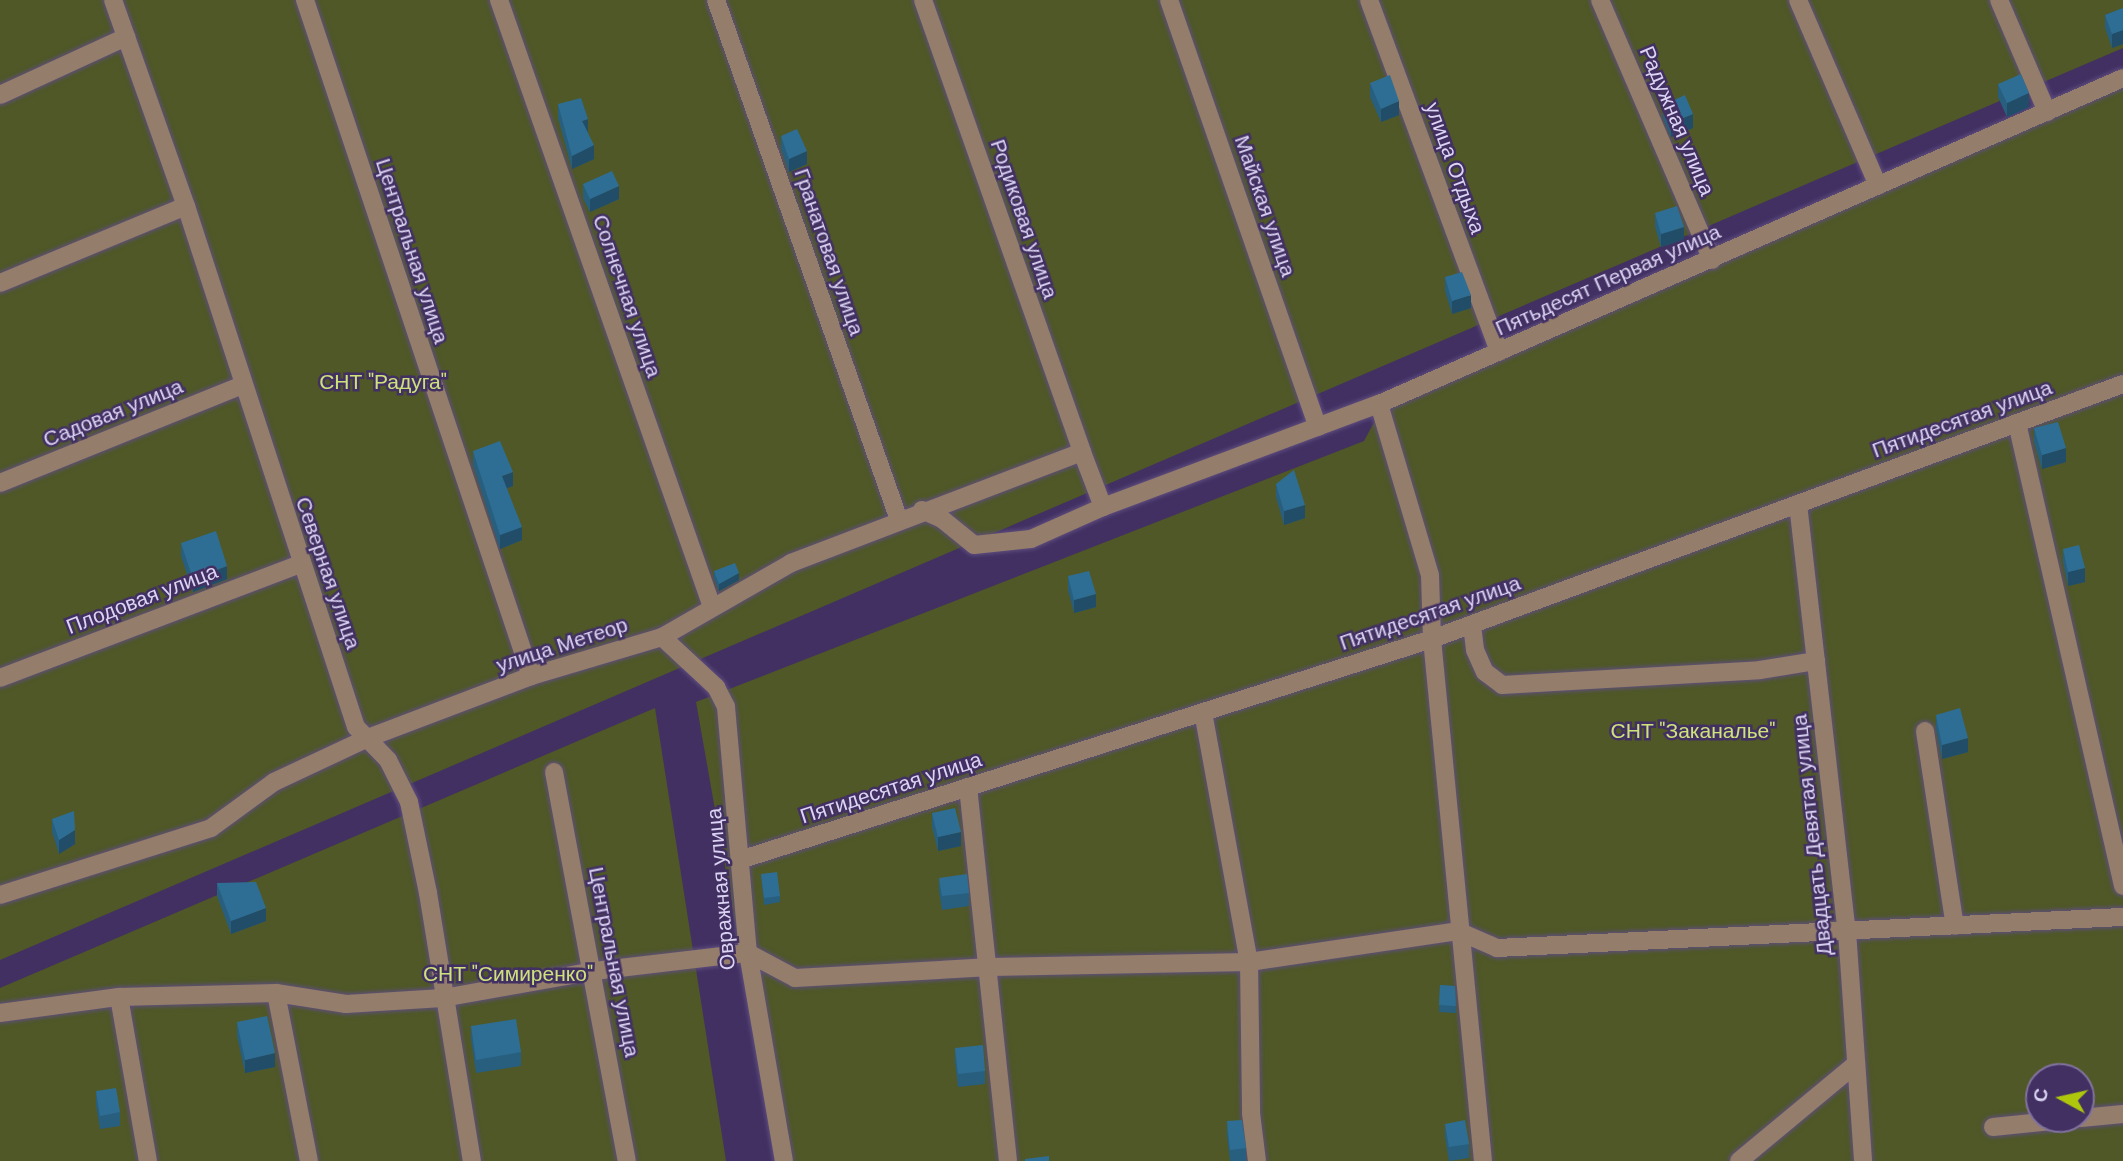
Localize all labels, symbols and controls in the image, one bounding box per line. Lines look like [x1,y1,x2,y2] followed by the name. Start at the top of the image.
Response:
[1634,42,1720,200] street label: Радужная улица
[1420,99,1490,237] street label: улица Отдыха
[1229,132,1301,280] street label: Майская улица
[985,136,1063,302] street label: Родиковая улица
[370,155,454,347] street label: Центральная улица
[789,165,869,339] street label: Гранатовая улица
[587,211,667,381] street label: Солнечная улица
[1492,219,1724,341] street label: Пятьдесят Первая улица
[319,369,447,395] park label: СНТ "Радуга"
[40,374,186,452] street label: Садовая улица
[1869,375,2055,463] street label: Пятидесятая улица
[290,494,366,652] street label: Северная улица
[63,559,221,639] street label: Плодовая улица
[1336,570,1524,656] street label: Пятидесятая улица
[493,612,631,678] street label: улица Метеор
[1787,713,1837,957] street label: Двадцать Девятая улица
[1611,718,1775,744] park label: СНТ "Заканалье"
[797,747,985,829] street label: Пятидесятая улица
[701,807,741,971] street label: Овражная улица
[583,865,645,1059] street label: Центральная улица
[423,961,593,987] park label: СНТ "Симиренко"
[2025,1063,2095,1133] north arrow
[2027,1087,2054,1104] text: С

